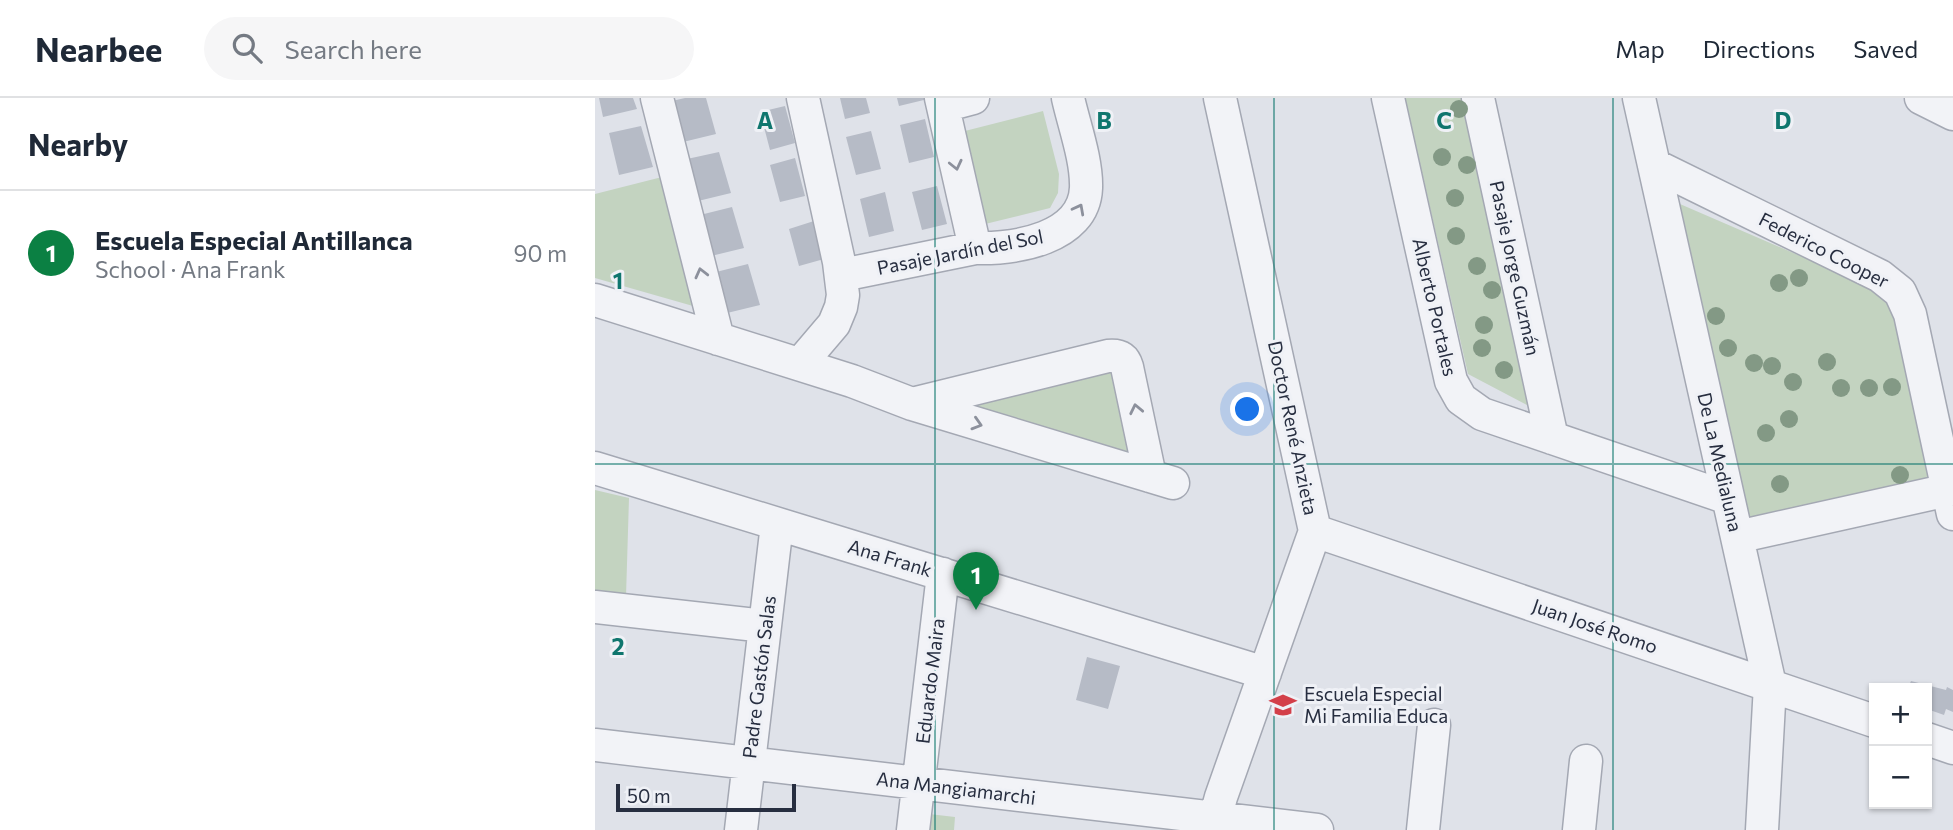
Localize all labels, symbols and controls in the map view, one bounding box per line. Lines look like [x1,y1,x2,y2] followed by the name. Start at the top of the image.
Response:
[204,17,694,80] search box
[35,28,162,69] text: Nearbee
[228,29,266,67] icon: search
[284,33,422,64] text: Search here
[1615,34,1665,63] text: Map
[1703,34,1815,63] text: Directions
[1853,34,1918,63] text: Saved
[757,106,774,134] text: A
[1096,106,1112,134] text: B
[1436,106,1452,134] text: C
[1775,106,1792,134] text: D
[28,125,128,162] text: Nearby
[948,158,962,170] one-way arrow
[1486,178,1545,358] street label: Pasaje Jorge Guzmán
[1070,203,1084,216] one-way arrow
[1755,207,1893,292] street label: Federico Cooper
[95,224,413,255] text: Escuela Especial Antillanca
[875,224,1045,279] street label: Pasaje Jardín del Sol
[1408,236,1463,378] street label: Alberto Portales
[46,239,56,267] text: 1
[514,239,567,267] text: 90 m
[95,255,286,283] text: School · Ana Frank
[613,266,623,294] text: 1
[695,267,709,279] one-way arrow
[1264,339,1323,517] street label: Doctor René Anzieta
[1693,390,1748,534] street label: De La Medialuna
[1230,392,1264,426] your location
[1129,403,1144,415] one-way arrow
[971,415,983,430] one-way arrow
[845,534,935,581] street label: Ana Frank
[953,552,999,610] pin: 1
[1529,593,1661,658] street label: Juan José Romo
[737,594,780,760] street label: Padre Gastón Salas
[910,617,949,745] street label: Eduardo Maira
[611,632,625,660] text: 2
[1304,682,1448,727] place label: Escuela Especial Mi Familia Educa
[1869,683,1932,809] map controls
[1869,683,1932,746] button: +
[1268,690,1298,720] school or university icon: Escuela Especial Mi Familia Educa
[1869,746,1932,809] button: −
[875,766,1037,809] street label: Ana Mangiamarchi
[616,781,796,813] scale bar
[627,784,671,807] text: 50 m

